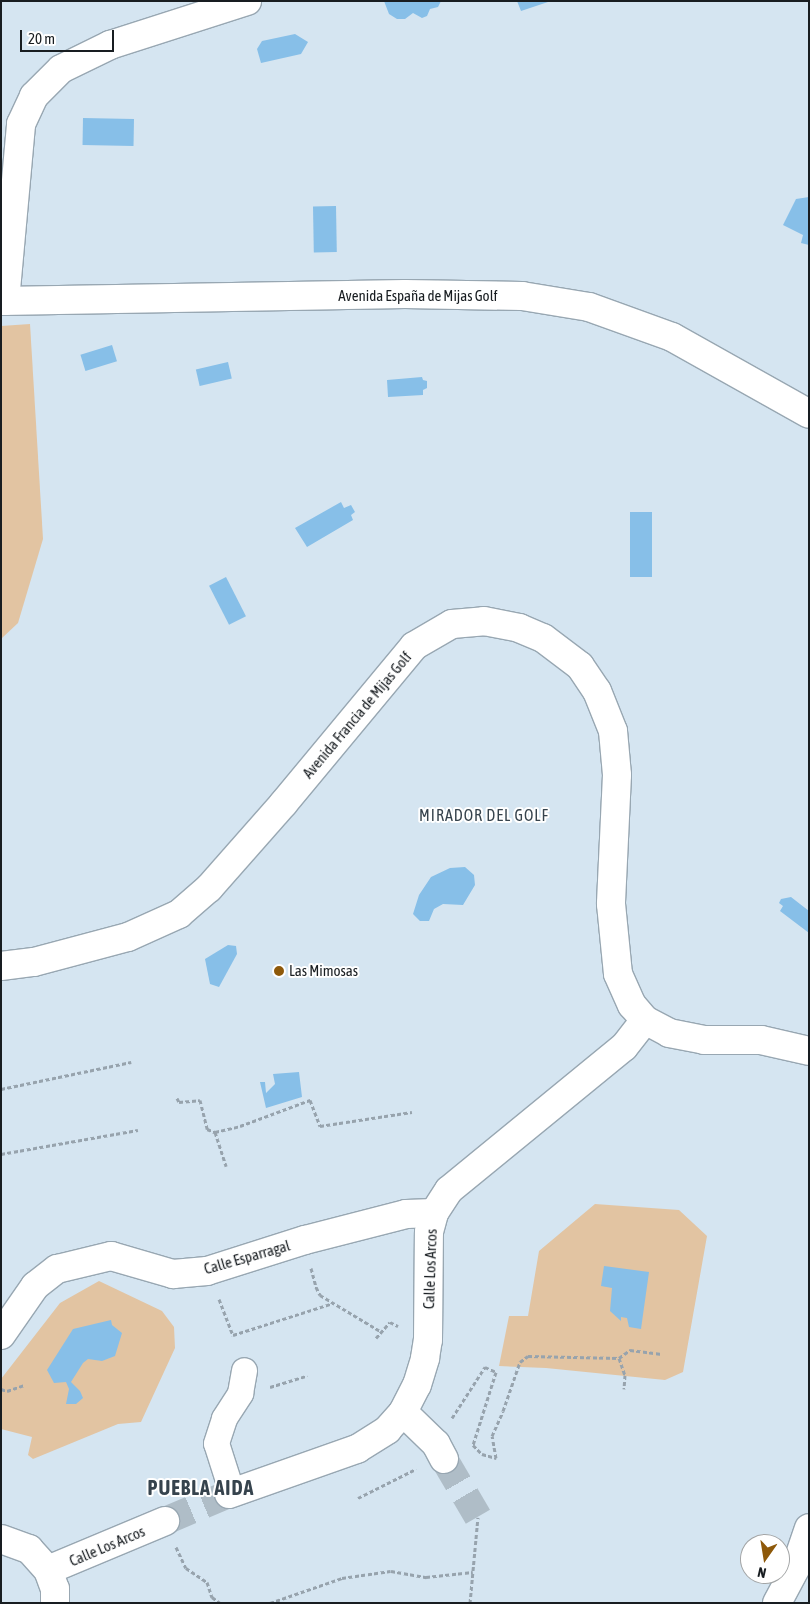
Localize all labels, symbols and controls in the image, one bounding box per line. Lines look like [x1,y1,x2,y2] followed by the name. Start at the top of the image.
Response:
[22,20,116,52] scale bar
[28,30,55,47] text: 20 m
[338,287,498,305] street label: Avenida España de Mijas Golf
[299,648,415,782] street label: Avenida Francia de Mijas Golf
[417,805,551,825] district label: MIRADOR DEL GOLF
[289,962,358,980] place label: Las Mimosas
[273,965,285,977] marker: Las Mimosas
[420,1229,440,1309] street label: Calle Los Arcos
[202,1236,292,1278] street label: Calle Esparragal
[146,1475,256,1499] district label: PUEBLA AIDA
[67,1522,147,1570] street label: Calle Los Arcos
[740,1534,790,1584] north arrow
[756,1564,768,1581] text: N

